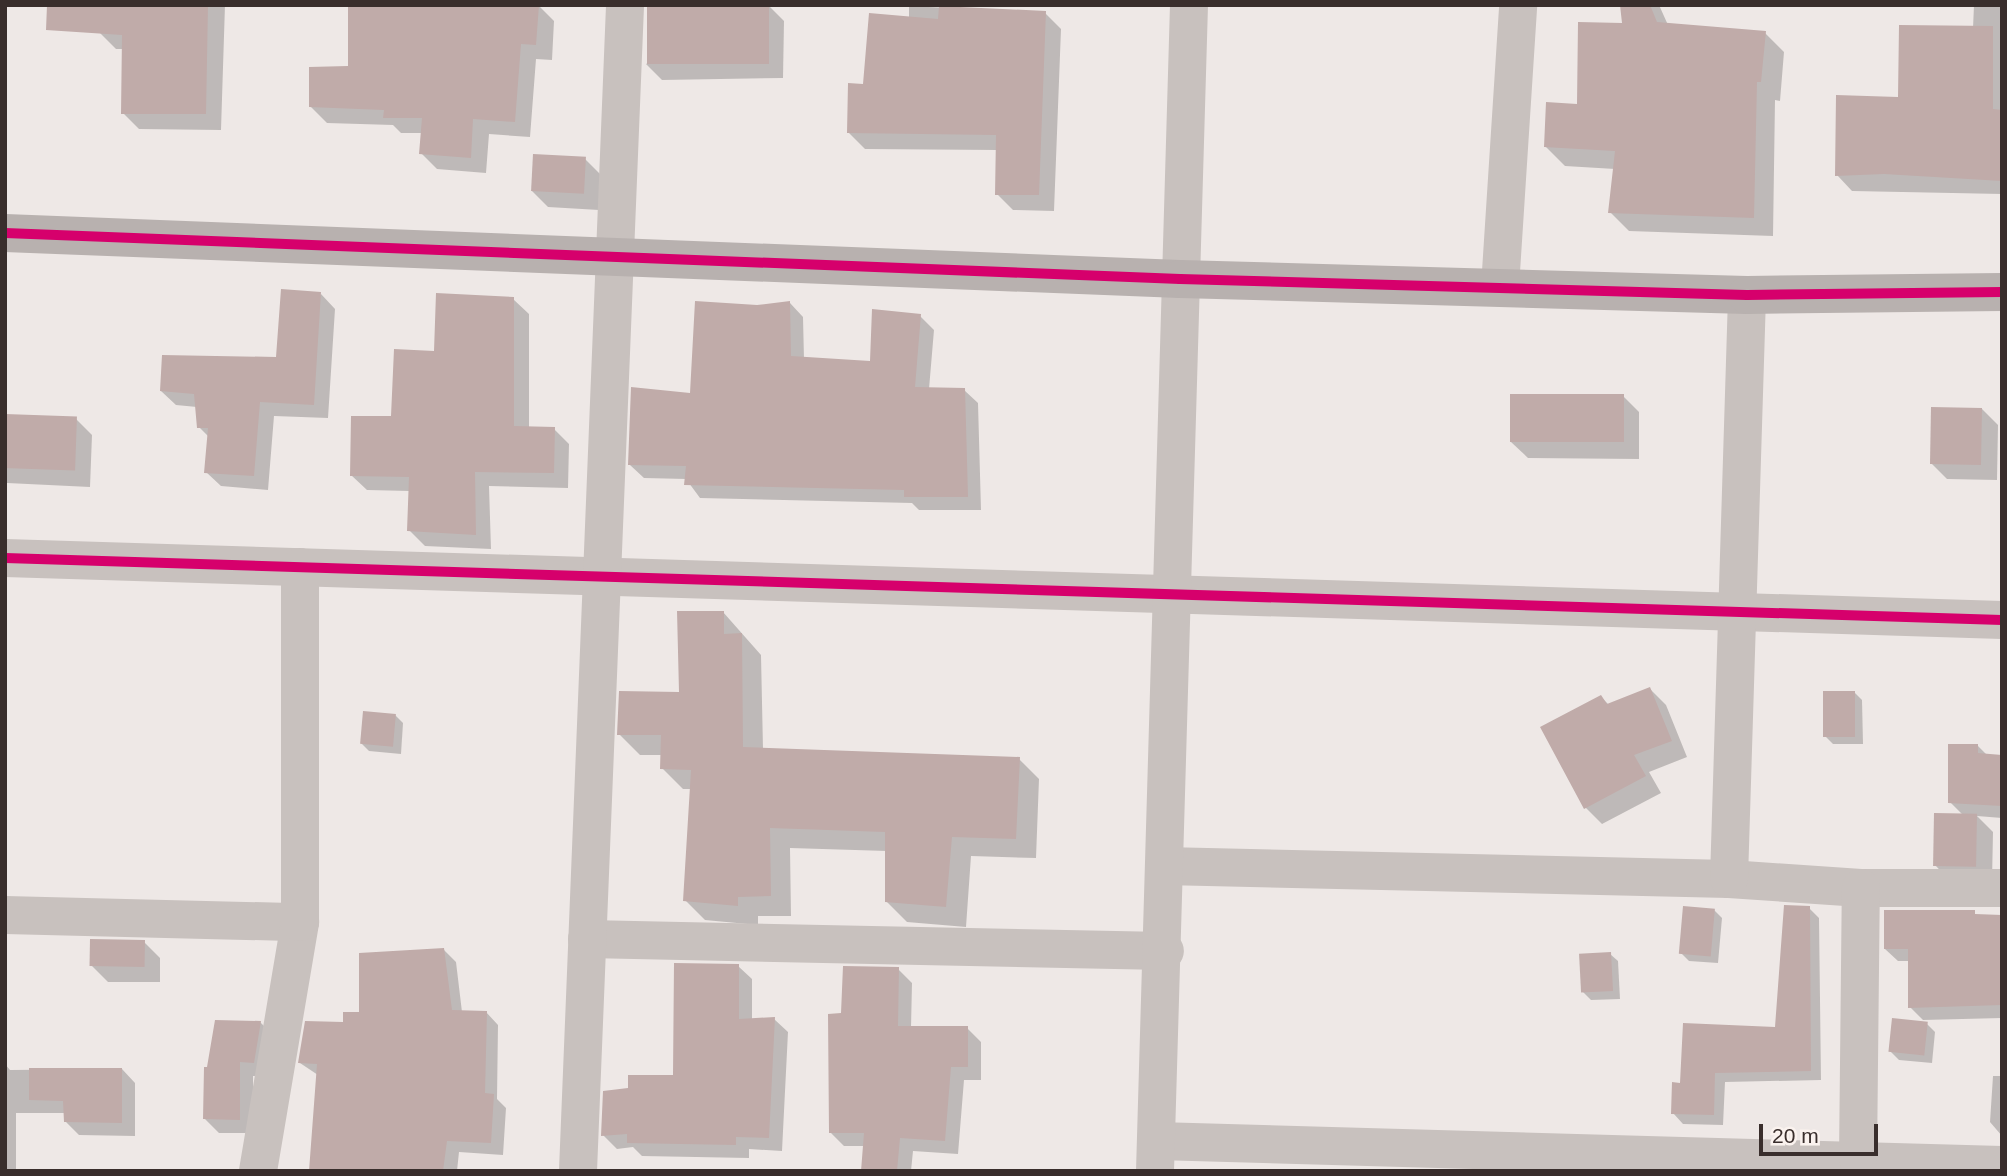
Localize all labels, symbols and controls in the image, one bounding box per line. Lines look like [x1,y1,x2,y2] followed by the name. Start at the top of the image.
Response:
[1762,1110,1881,1154] scale bar
[1772,1124,1819,1147] text: 20 m

